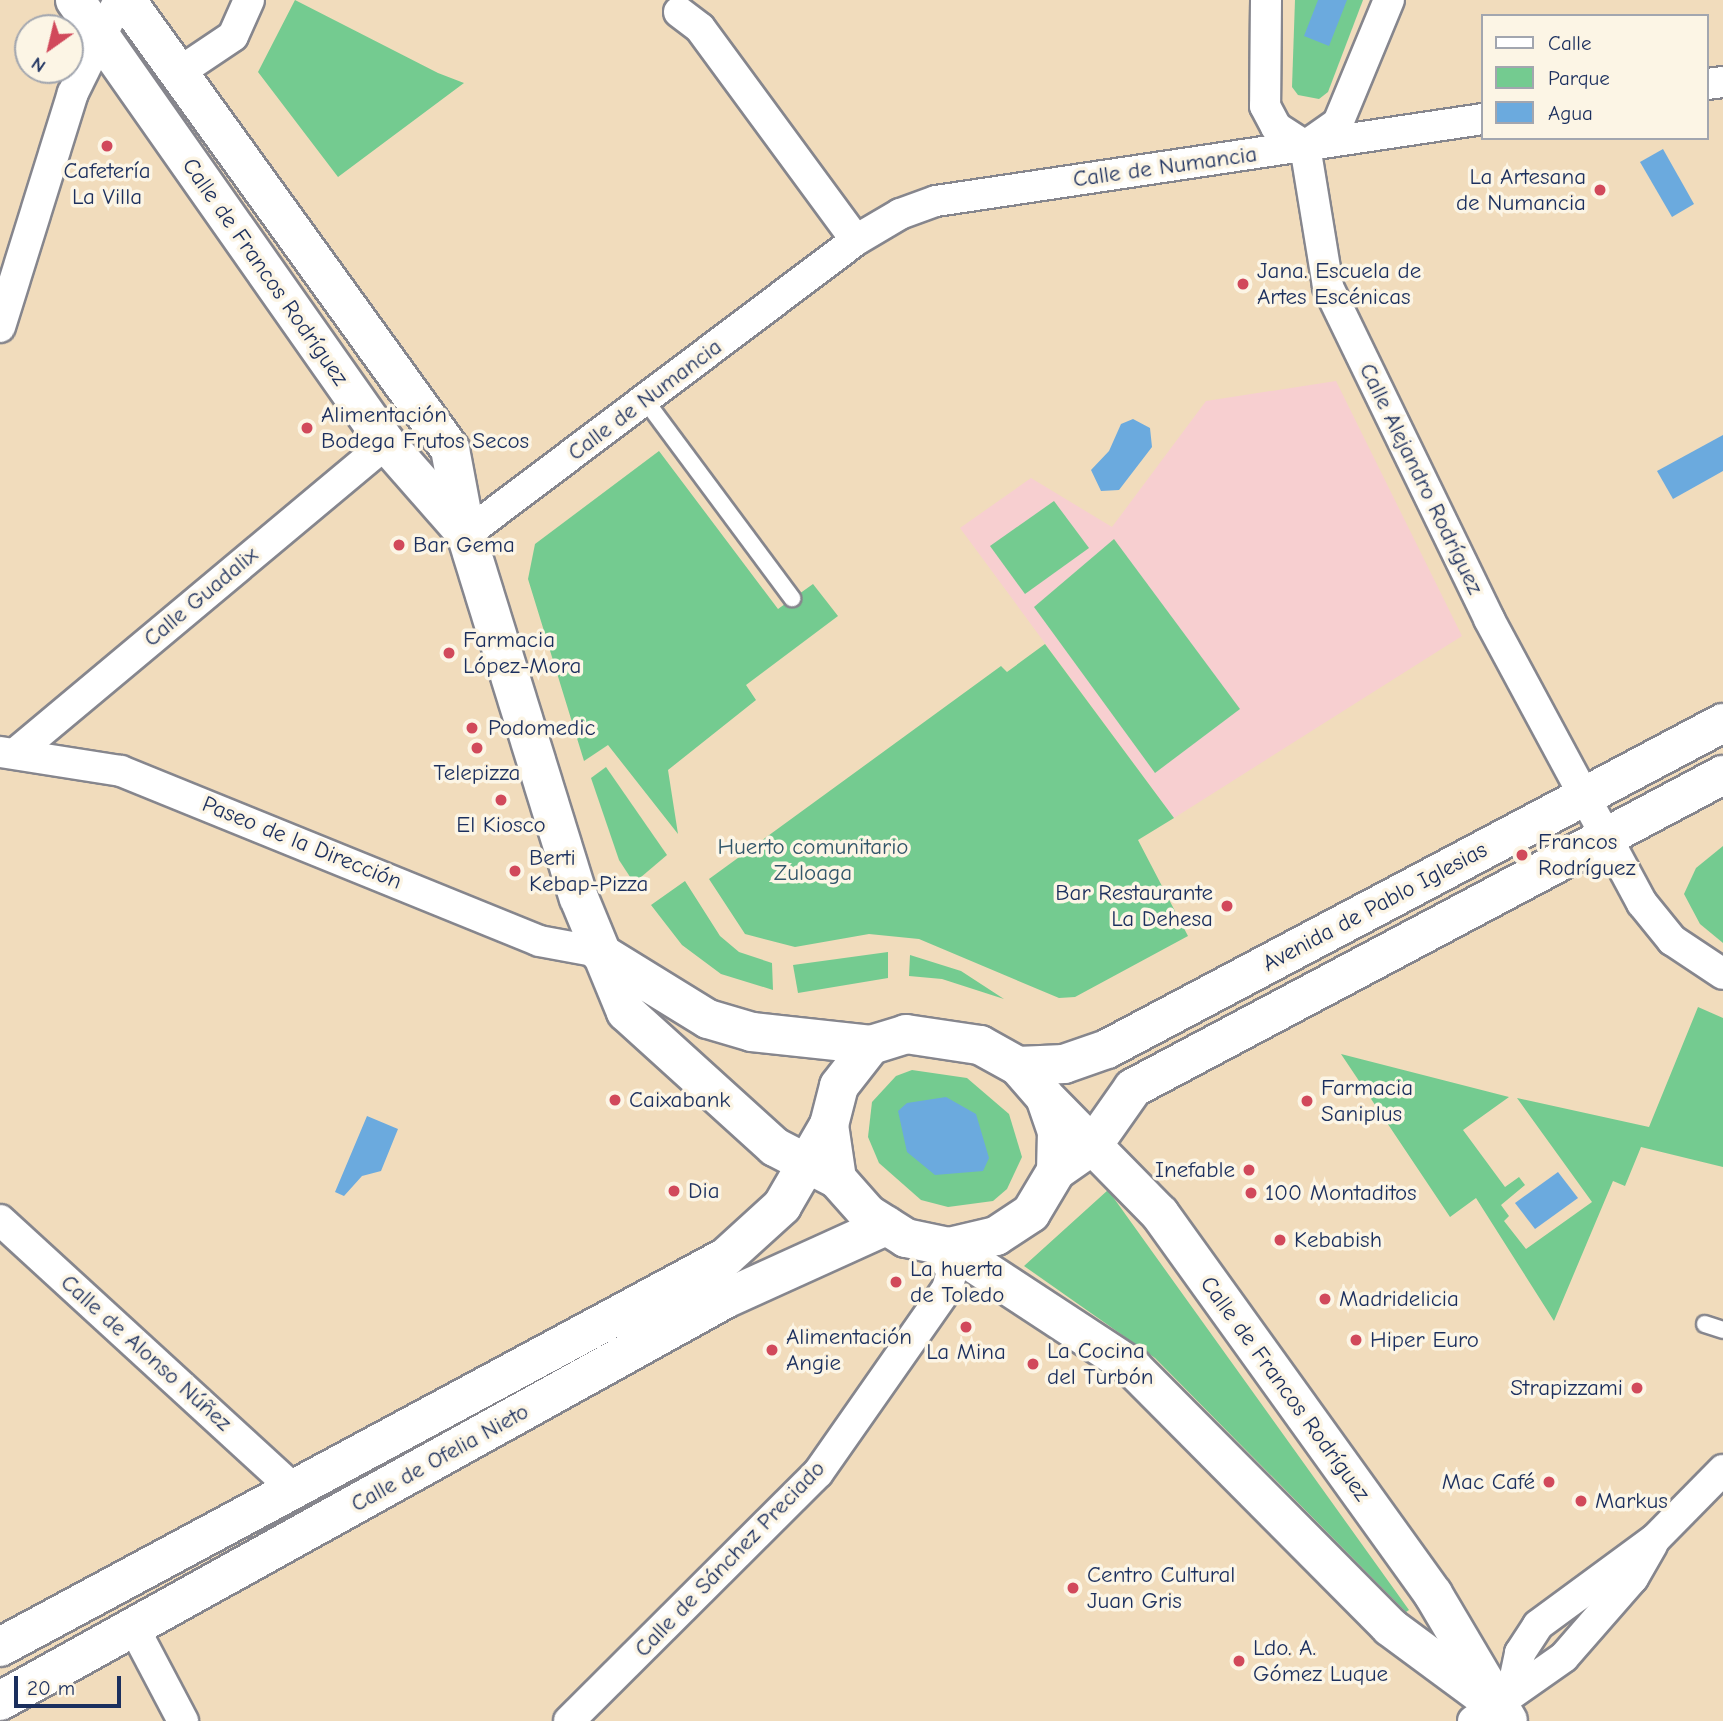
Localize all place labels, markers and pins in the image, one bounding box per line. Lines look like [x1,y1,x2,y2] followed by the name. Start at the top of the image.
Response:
[99,138,115,154] marker: Cafetería La Villa
[63,157,151,211] place label: Cafetería La Villa
[1456,163,1586,217] place label: La Artesana de Numancia
[1592,182,1608,198] marker: La Artesana de Numancia
[1257,257,1421,311] place label: Jana. Escuela de Artes Escénicas
[1235,276,1251,292] marker: Jana. Escuela de Artes Escénicas
[321,401,529,455] place label: Alimentación Bodega Frutos Secos
[299,420,315,436] marker: Alimentación Bodega Frutos Secos
[413,531,515,559] place label: Bar Gema
[391,537,407,553] marker: Bar Gema
[463,626,581,680] place label: Farmacia López-Mora
[441,645,457,661] marker: Farmacia López-Mora
[488,714,595,742] place label: Podomedic
[462,718,482,738] marker: Podomedic
[469,740,485,756] marker: Telepizza
[434,759,520,787] place label: Telepizza
[493,792,509,808] marker: El Kiosco
[456,811,546,839] place label: El Kiosco
[1538,828,1636,882] place label: Francos Rodríguez
[529,844,648,898] place label: Berti Kebap-Pizza
[1512,845,1532,865] marker: Francos Rodríguez
[507,863,523,879] marker: Berti Kebap-Pizza
[1055,879,1213,933] place label: Bar Restaurante La Dehesa
[1219,898,1235,914] marker: Bar Restaurante La Dehesa
[1321,1074,1413,1128] place label: Farmacia Saniplus
[629,1086,730,1114] place label: Caixabank
[607,1092,623,1108] marker: Caixabank
[1299,1093,1315,1109] marker: Farmacia Saniplus
[1155,1156,1235,1184] place label: Inefable
[1241,1162,1257,1178] marker: Inefable
[688,1177,720,1205] place label: Dia
[1265,1179,1417,1207] place label: 100 Montaditos
[666,1183,682,1199] marker: Dia
[1243,1185,1259,1201] marker: 100 Montaditos
[1294,1226,1382,1254] place label: Kebabish
[1272,1232,1288,1248] marker: Kebabish
[910,1255,1004,1309] place label: La huerta de Toledo
[888,1274,904,1290] marker: La huerta de Toledo
[1339,1285,1459,1313] place label: Madridelicia
[1317,1291,1333,1307] marker: Madridelicia
[958,1319,974,1335] marker: La Mina
[786,1323,912,1377] place label: Alimentación Angie
[1370,1326,1479,1354] place label: Hiper Euro
[1348,1332,1364,1348] marker: Hiper Euro
[1047,1337,1154,1391] place label: La Cocina del Turbón
[926,1338,1006,1366] place label: La Mina
[764,1342,780,1358] marker: Alimentación Angie
[1025,1356,1041,1372] marker: La Cocina del Turbón
[1510,1374,1623,1402] place label: Strapizzami
[1629,1380,1645,1396] marker: Strapizzami
[1442,1468,1535,1496] place label: Mac Café
[1541,1474,1557,1490] marker: Mac Café
[1595,1487,1668,1515] place label: Markus
[1573,1493,1589,1509] marker: Markus
[1087,1561,1235,1615] place label: Centro Cultural Juan Gris
[1065,1580,1081,1596] marker: Centro Cultural Juan Gris
[1253,1634,1388,1688] place label: Ldo. A. Gómez Luque
[1231,1653,1247,1669] marker: Ldo. A. Gómez Luque

